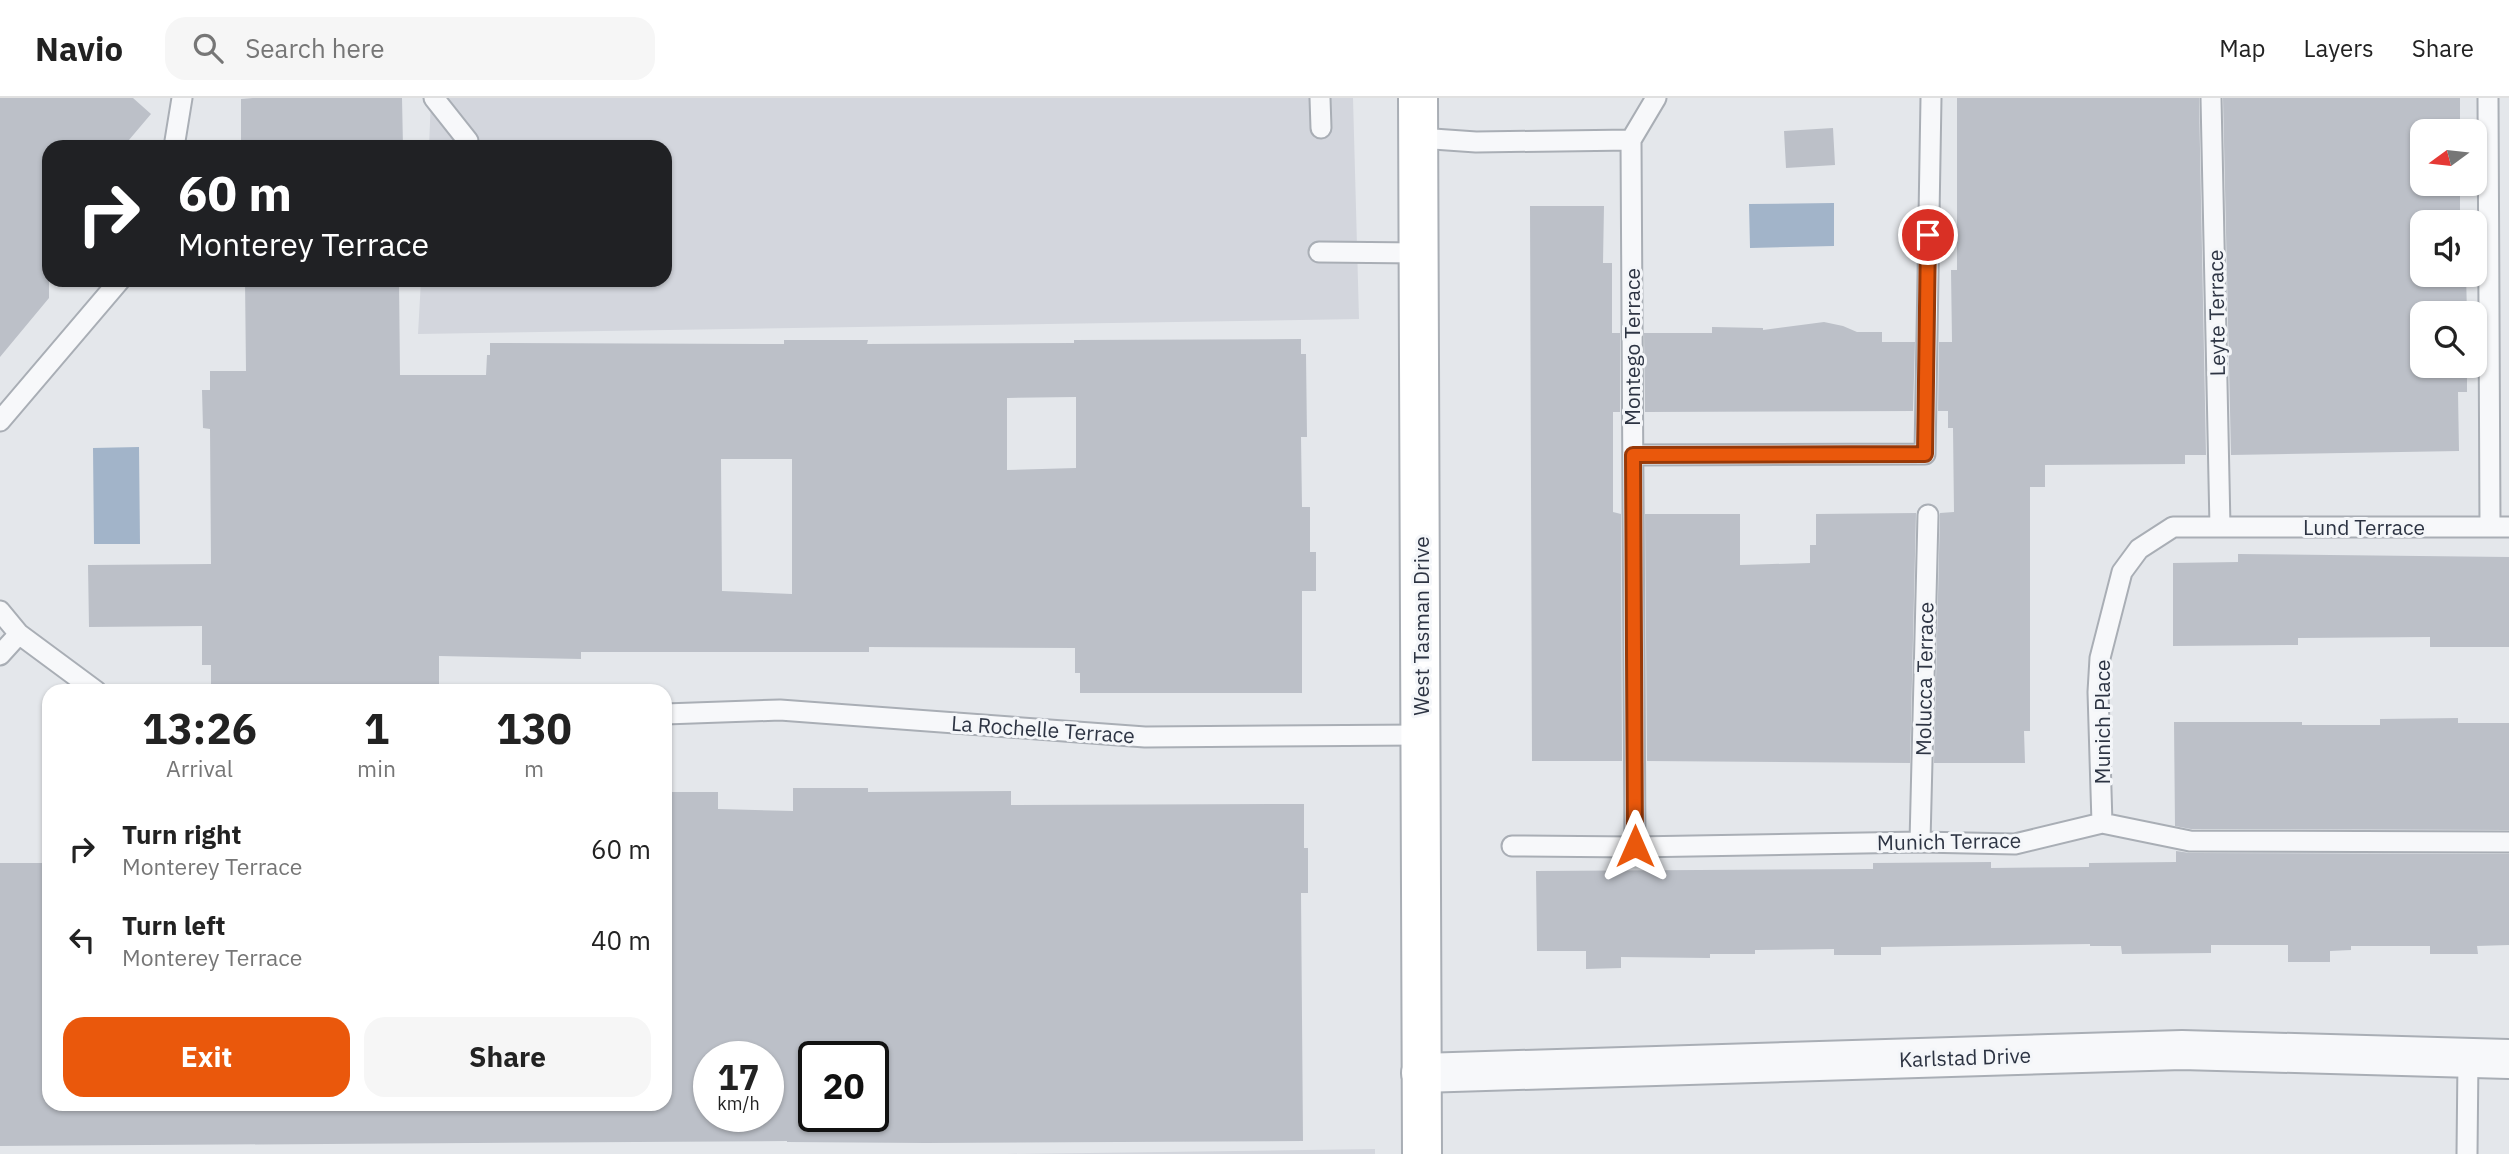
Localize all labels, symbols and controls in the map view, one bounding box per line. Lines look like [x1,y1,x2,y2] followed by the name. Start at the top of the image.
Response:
[165,17,655,80] search box
[35,27,123,70] text: Navio
[189,29,227,67] icon: search
[245,31,385,65] text: Search here
[2219,32,2266,64] text: Map
[2304,32,2374,64] text: Layers
[2412,32,2474,64] text: Share
[2410,119,2487,196] north arrow
[2410,119,2487,378] map controls
[178,161,292,224] text: 60 m
[63,168,154,259] icon: right
[1898,205,1958,265] pin
[2410,210,2487,287] button: sound
[1909,216,1947,254] icon: arrive
[178,223,429,265] text: Monterey Terrace
[2201,249,2231,377] street label: Leyte Terrace
[1618,268,1646,426] street label: Montego Terrace
[2410,301,2487,378] button: search
[2303,513,2425,541] street label: Lund Terrace
[1407,536,1435,716] street label: West Tasman Drive
[1909,602,1939,756] street label: Molucca Terrace
[2088,659,2116,785] street label: Munich Place
[142,701,257,756] text: 13:26
[364,701,389,756] text: 1
[496,701,572,756] text: 130
[950,709,1136,749] street label: La Rochelle Terrace
[166,753,233,783] text: Arrival
[357,753,396,783] text: min
[524,753,544,783] text: m
[1598,809,1672,883] position arrow
[122,817,241,851] text: Turn right
[1877,826,2021,856] street label: Munich Terrace
[63,830,101,868] icon: right
[591,832,651,866] text: 60 m
[122,851,302,881] text: Monterey Terrace
[122,908,225,942] text: Turn left
[63,921,101,959] icon: left
[591,923,651,957] text: 40 m
[122,942,302,972] text: Monterey Terrace
[63,1017,350,1097] button: Exit
[364,1017,651,1097] button: Share
[798,1041,889,1132] speed limit sign: 20
[1898,1041,2032,1073] street label: Karlstad Drive
[717,1054,760,1100] text: 17
[717,1092,760,1115] text: km/h

